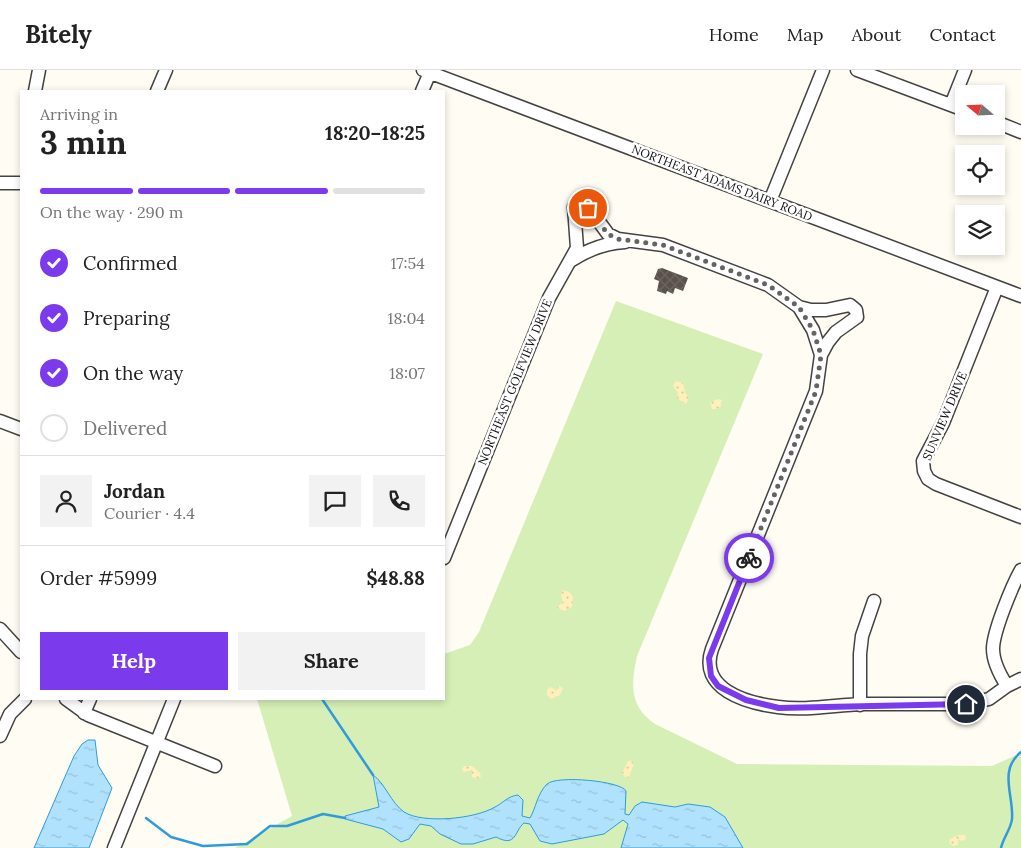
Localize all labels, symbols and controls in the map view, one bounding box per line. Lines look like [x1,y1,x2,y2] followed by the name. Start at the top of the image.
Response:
[25,19,92,50] text: Bitely
[709,23,759,46] text: Home
[787,23,823,46] text: Map
[851,23,901,46] text: About
[929,23,996,46] text: Contact
[955,85,1005,135] north arrow
[955,85,1005,255] map controls
[40,104,118,124] text: Arriving in
[325,121,425,145] text: 18:20–18:25
[40,122,127,163] text: 3 min
[630,141,815,224] street label: NORTHEAST ADAMS DAIRY ROAD
[955,145,1005,195] button: locate
[567,187,609,229] pin
[574,194,602,222] icon: bag
[40,202,183,222] text: On the way · 290 m
[955,205,1005,255] button: layers
[40,249,68,277] icon: check
[83,251,178,275] text: Confirmed
[390,253,425,273] text: 17:54
[474,297,555,467] street label: NORTHEAST GOLFVIEW DRIVE
[40,304,68,332] icon: check
[83,306,170,330] text: Preparing
[388,308,425,328] text: 18:04
[40,359,68,387] icon: check
[83,361,183,385] text: On the way
[389,363,425,383] text: 18:07
[919,369,970,462] street label: SUNVIEW DRIVE
[83,416,167,440] text: Delivered
[40,475,92,527] button: person
[309,475,361,527] button: chat
[373,475,425,527] button: phone
[104,479,165,503] text: Jordan
[104,503,195,523] text: Courier · 4.4
[724,533,774,583] courier
[735,544,763,572] icon: bike
[40,566,157,590] text: Order #5999
[366,566,425,590] text: $48.88
[40,632,228,690] button: Help
[238,632,425,690] button: Share
[945,683,987,725] pin
[952,690,980,718] icon: home

